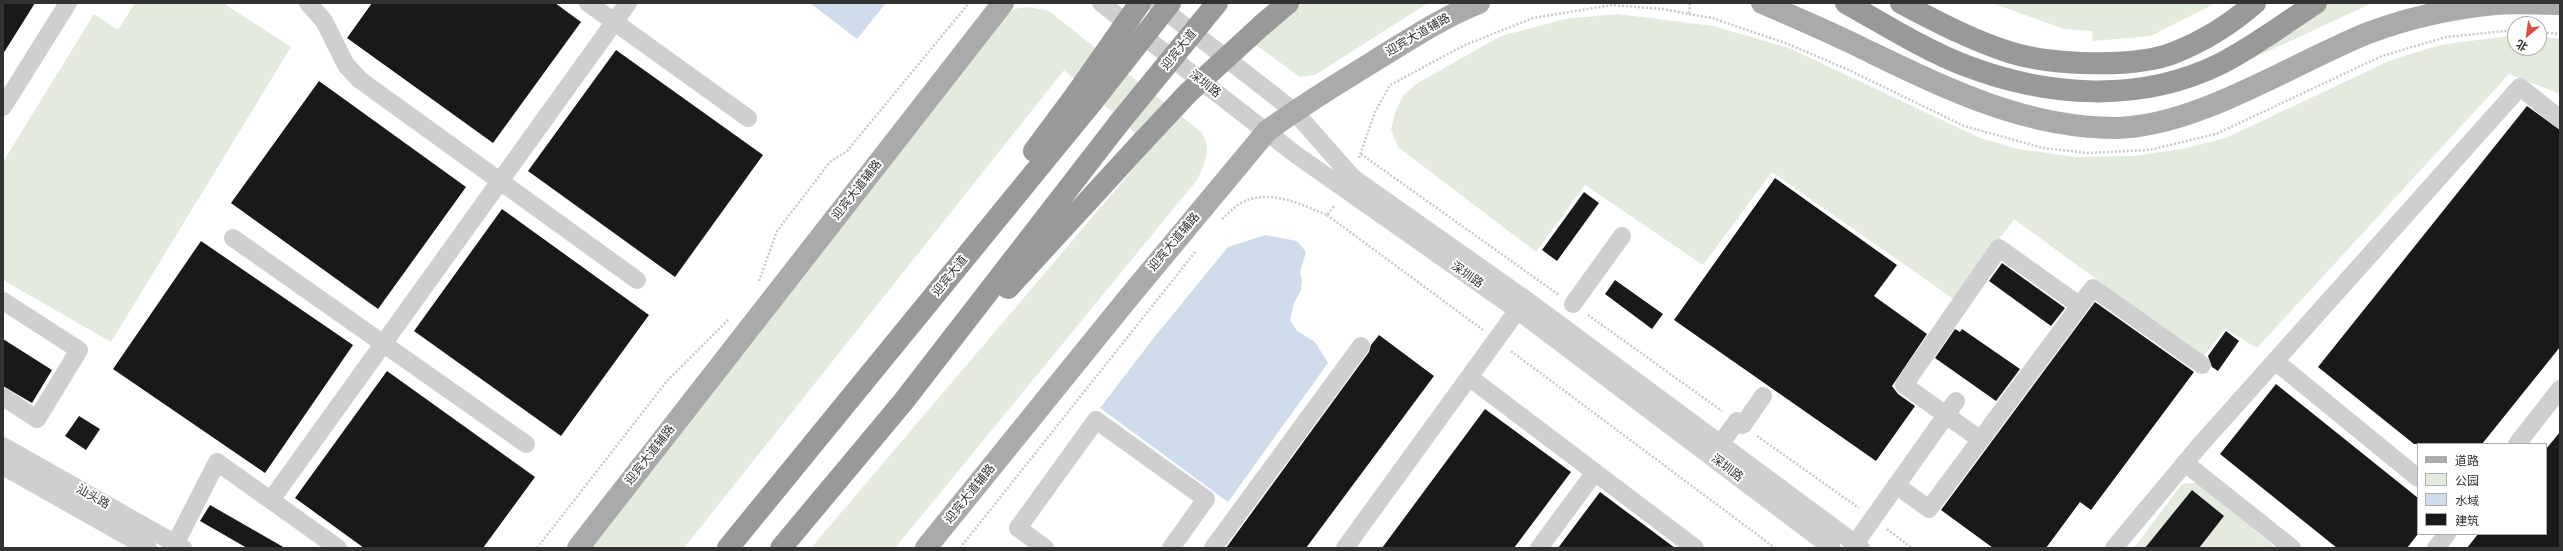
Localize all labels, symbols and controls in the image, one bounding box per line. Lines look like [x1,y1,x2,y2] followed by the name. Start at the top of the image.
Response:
[1383,11,1453,59] street label: 迎宾大道辅路
[2507,16,2547,56] north arrow
[1158,27,1200,73] street label: 迎宾大道
[2513,37,2530,54] text: 北
[1186,67,1224,101] street label: 深圳路
[829,157,885,223] street label: 迎宾大道辅路
[1145,210,1203,274] street label: 迎宾大道辅路
[929,253,971,299] street label: 迎宾大道
[1448,259,1486,291] street label: 深圳路
[622,422,678,488] street label: 迎宾大道辅路
[2417,443,2547,535] legend
[1708,451,1746,485] street label: 深圳路
[2455,453,2479,468] text: 道路
[942,461,998,527] street label: 迎宾大道辅路
[2455,473,2479,488] text: 公园
[74,482,112,512] street label: 汕头路
[2455,493,2479,508] text: 水域
[2455,513,2479,528] text: 建筑

